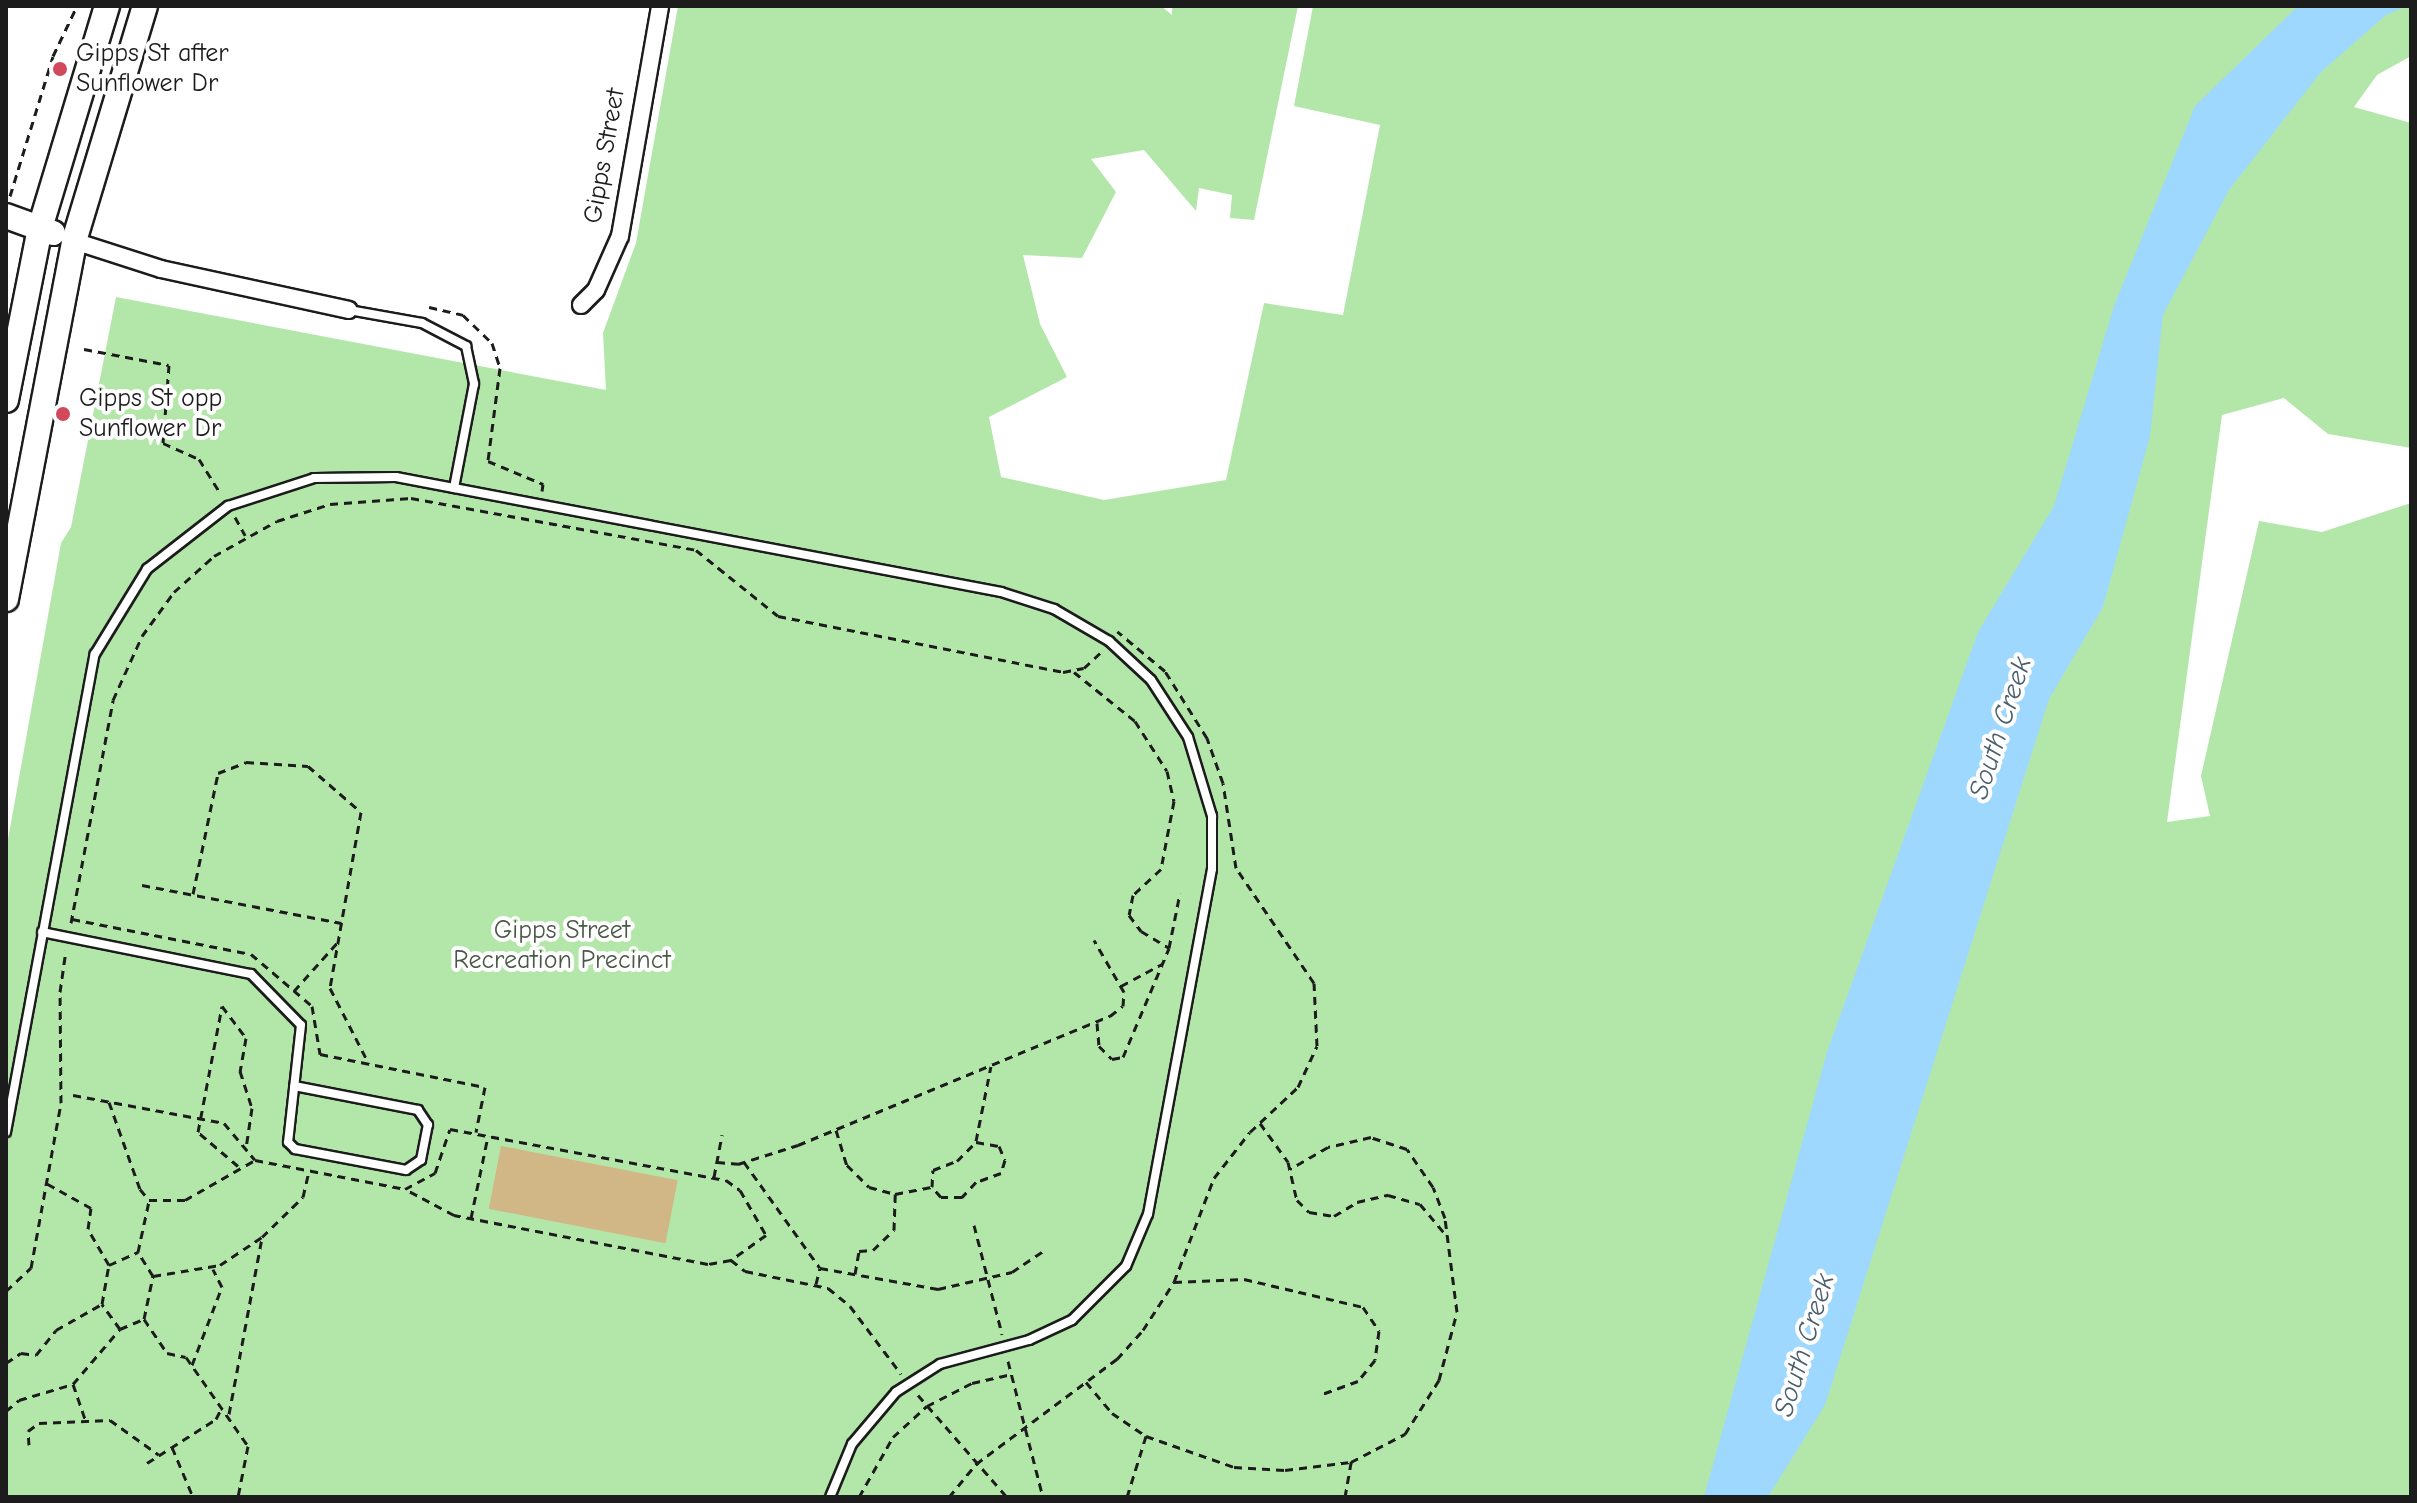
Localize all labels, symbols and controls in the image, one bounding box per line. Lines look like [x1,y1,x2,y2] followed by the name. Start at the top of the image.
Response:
[76,38,229,100] place label: Gipps St after Sunflower Dr
[51,60,69,78] marker: Gipps St after Sunflower Dr
[578,86,632,226] street label: Gipps Street
[79,383,222,444] place label: Gipps St opp Sunflower Dr
[54,405,72,423] marker: Gipps St opp Sunflower Dr
[1961,653,2039,803] water label: South Creek
[453,915,671,976] park label: Gipps Street Recreation Precinct
[1766,1270,1842,1420] water label: South Creek

